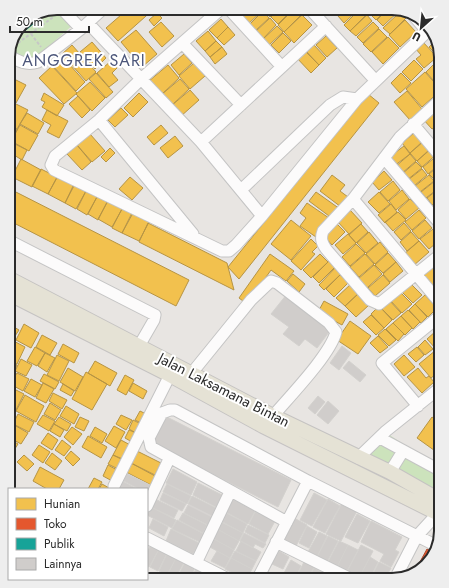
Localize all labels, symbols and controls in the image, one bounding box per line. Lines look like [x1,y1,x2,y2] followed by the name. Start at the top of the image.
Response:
[10,8,89,34] scale bar
[401,8,441,48] north arrow
[16,13,43,31] text: 50 m
[409,28,424,46] text: U
[22,49,146,72] district label: ANGGREK SARI
[153,346,294,433] street label: Jalan Laksamana Bintan
[8,488,148,580] legend
[44,495,80,513] text: Hunian
[44,515,67,533] text: Toko
[44,535,75,553] text: Publik
[44,555,82,573] text: Lainnya

